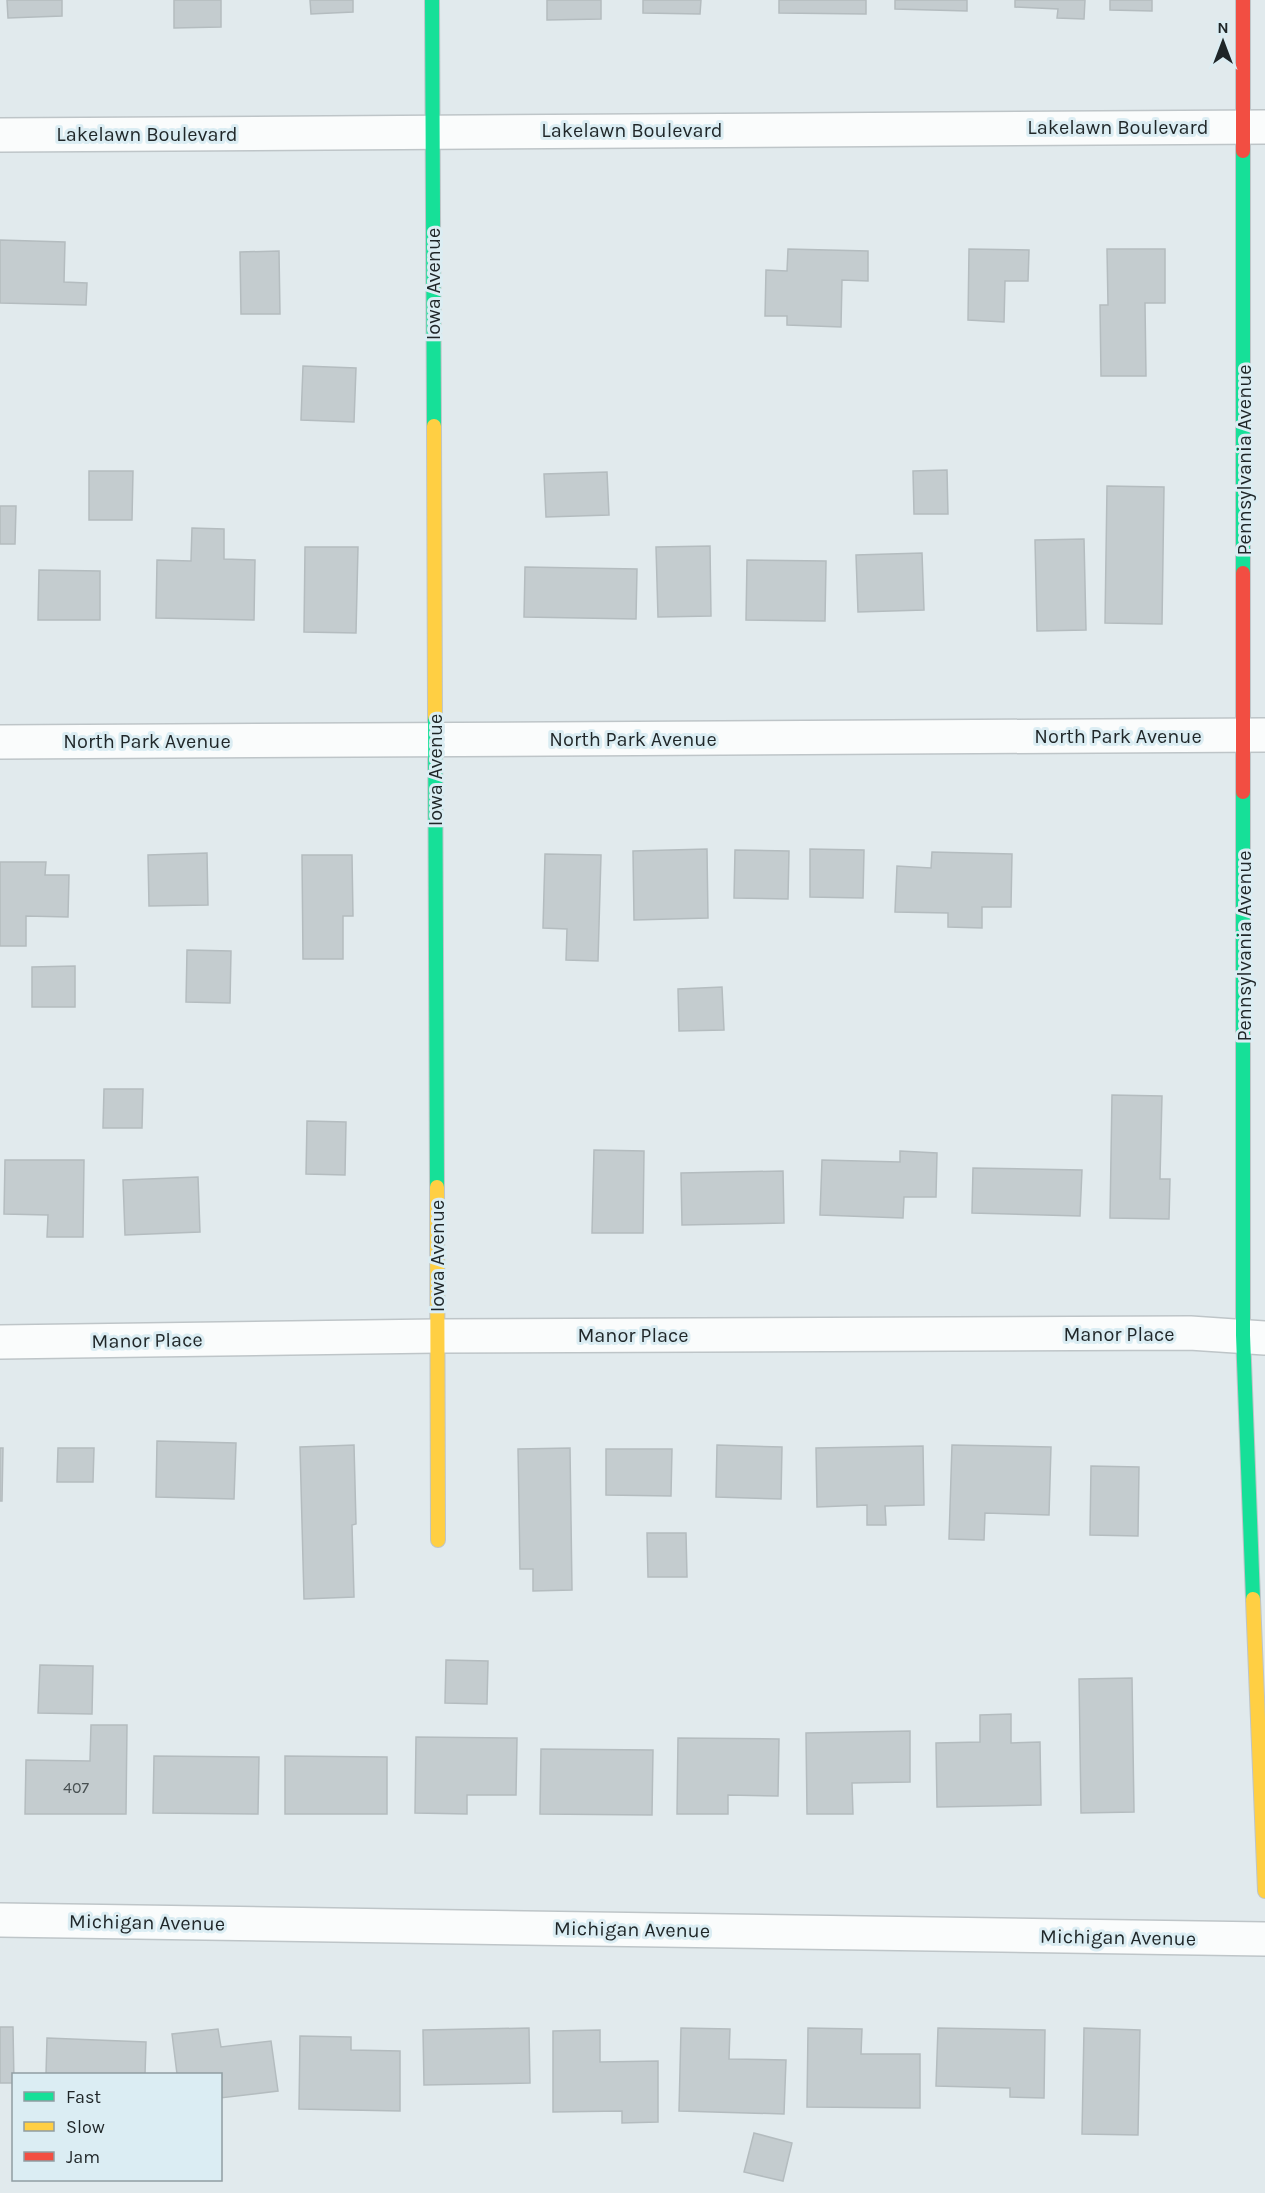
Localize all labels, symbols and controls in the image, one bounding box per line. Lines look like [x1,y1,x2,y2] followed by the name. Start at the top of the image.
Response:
[1193,12,1253,72] north arrow
[1217,18,1229,37] text: N
[1027,116,1209,139] street label: Lakelawn Boulevard
[541,119,723,142] street label: Lakelawn Boulevard
[56,123,238,146] street label: Lakelawn Boulevard
[422,228,445,340] street label: Iowa Avenue
[1233,364,1256,556] street label: Pennsylvania Avenue
[424,714,447,826] street label: Iowa Avenue
[1034,725,1202,748] street label: North Park Avenue
[549,728,717,751] street label: North Park Avenue
[63,730,231,753] street label: North Park Avenue
[1233,850,1256,1042] street label: Pennsylvania Avenue
[426,1200,449,1312] street label: Iowa Avenue
[1063,1323,1175,1346] street label: Manor Place
[577,1324,689,1347] street label: Manor Place
[91,1328,203,1353] street label: Manor Place
[63,1778,89,1797] house number: 407
[69,1910,225,1935] street label: Michigan Avenue
[554,1917,710,1942] street label: Michigan Avenue
[1040,1925,1196,1950] street label: Michigan Avenue
[12,2073,222,2181] legend
[66,2086,101,2108] text: Fast
[66,2116,105,2138] text: Slow
[66,2146,100,2168] text: Jam

